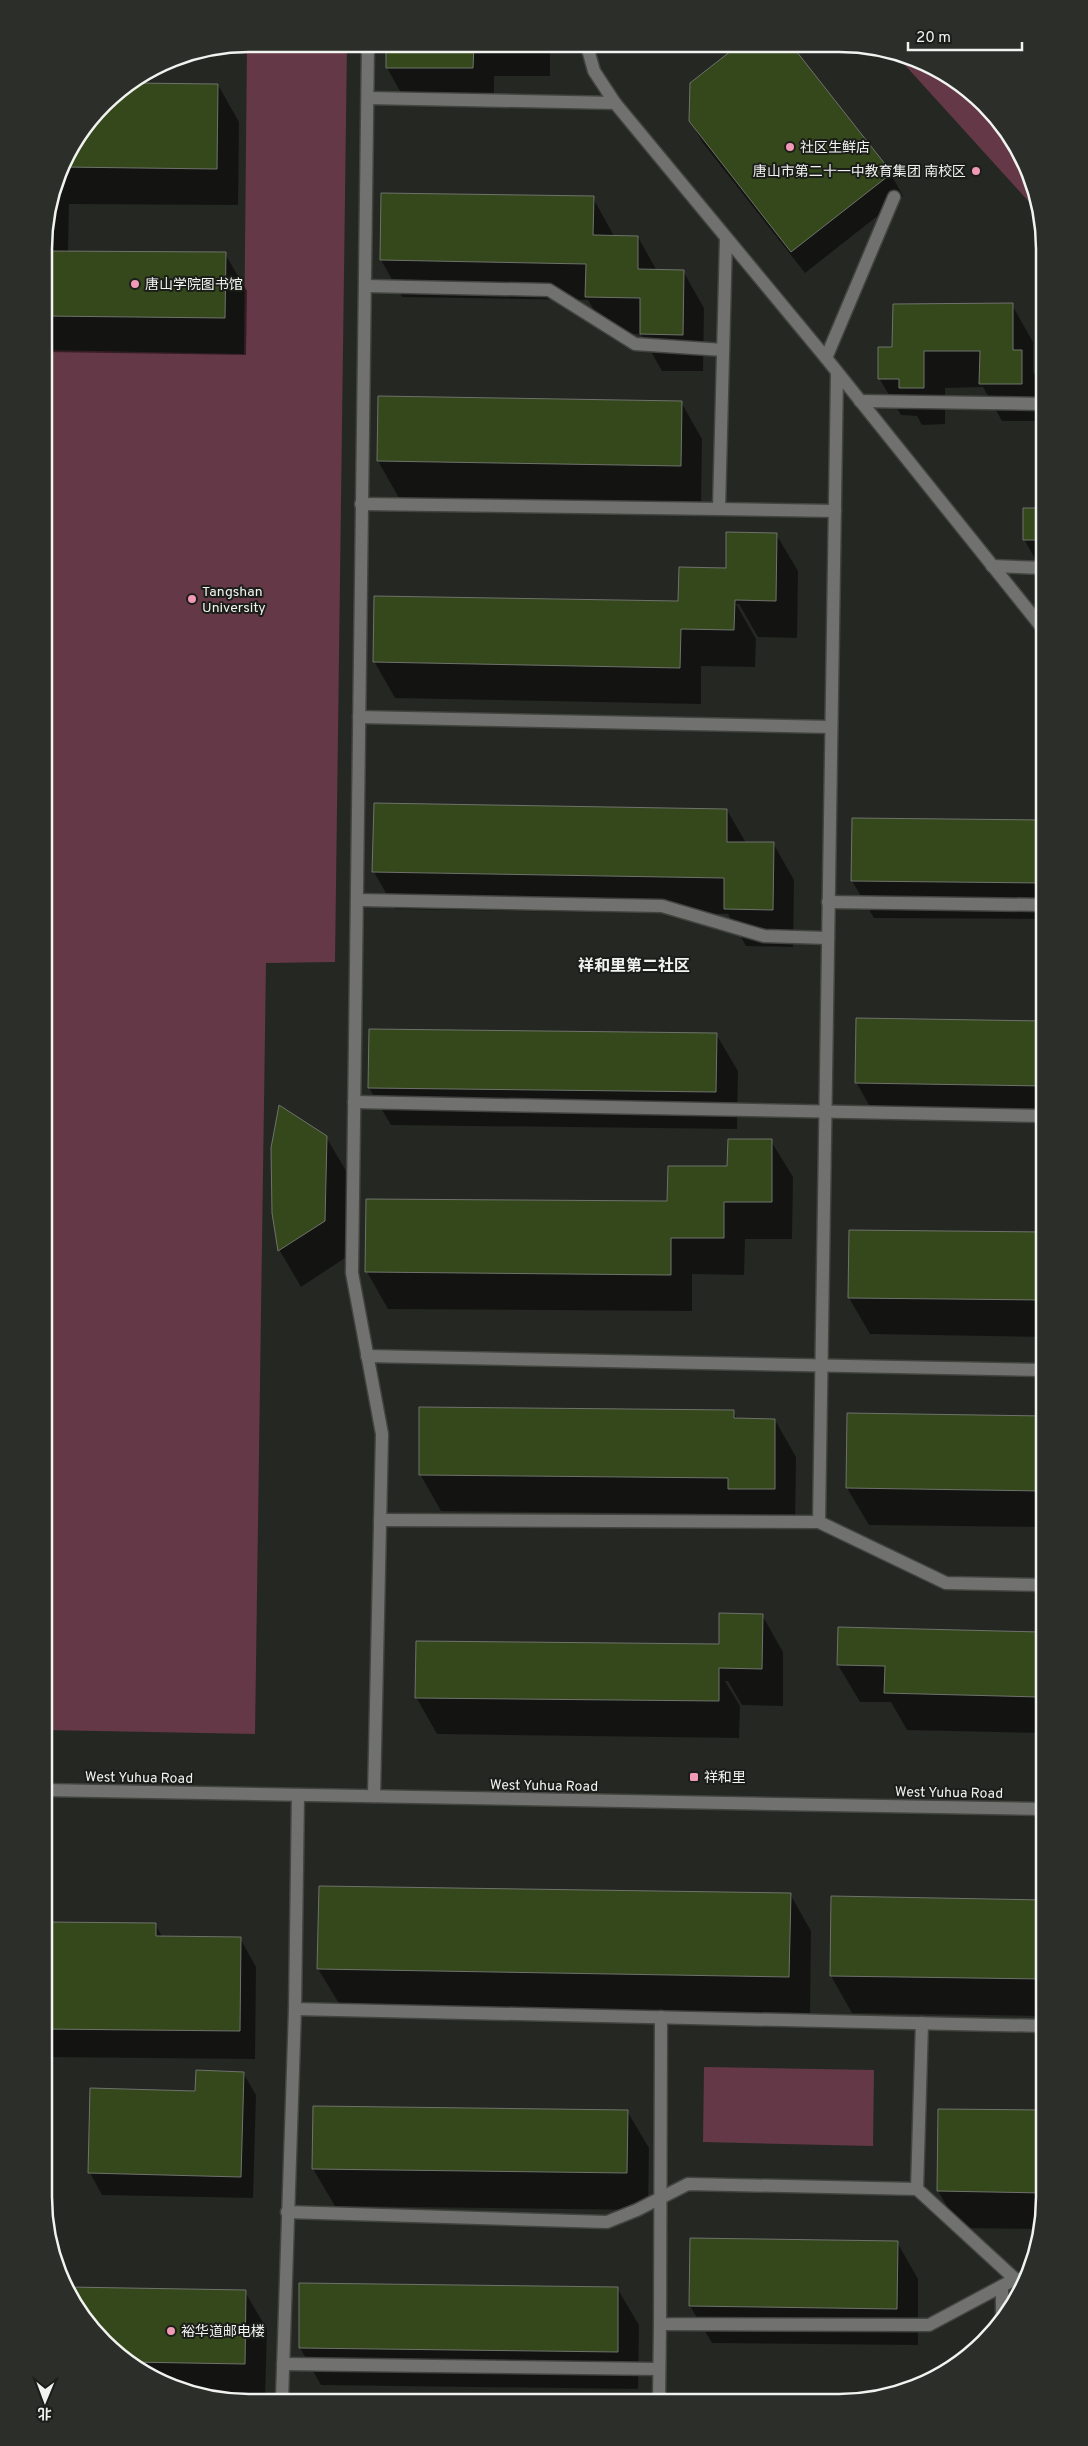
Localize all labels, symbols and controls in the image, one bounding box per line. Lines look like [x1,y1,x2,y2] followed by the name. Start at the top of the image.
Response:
[908,20,1022,52] scale bar
[916,29,951,48] text: 20 m
[800,140,870,157] place label: 社区生鲜店
[784,141,796,153] marker: 社区生鲜店
[753,163,966,181] place label: 唐山市第二十一中教育集团 南校区
[970,165,982,177] marker: 唐山市第二十一中教育集团 南校区
[145,277,243,294] place label: 唐山学院图书馆
[129,278,141,290] marker: 唐山学院图书馆
[202,584,266,617] place label: Tangshan University
[186,593,198,605] marker: Tangshan University
[578,956,690,977] district label: 祥和里第二社区
[85,1769,193,1788] street label: West Yuhua Road
[704,1770,746,1787] place label: 祥和里
[688,1771,700,1783] marker: 祥和里
[490,1777,598,1796] street label: West Yuhua Road
[895,1784,1003,1803] street label: West Yuhua Road
[181,2323,265,2341] place label: 裕华道邮电楼
[165,2325,177,2337] marker: 裕华道邮电楼
[20,2376,70,2426] north arrow
[38,2404,52,2421] text: 北

